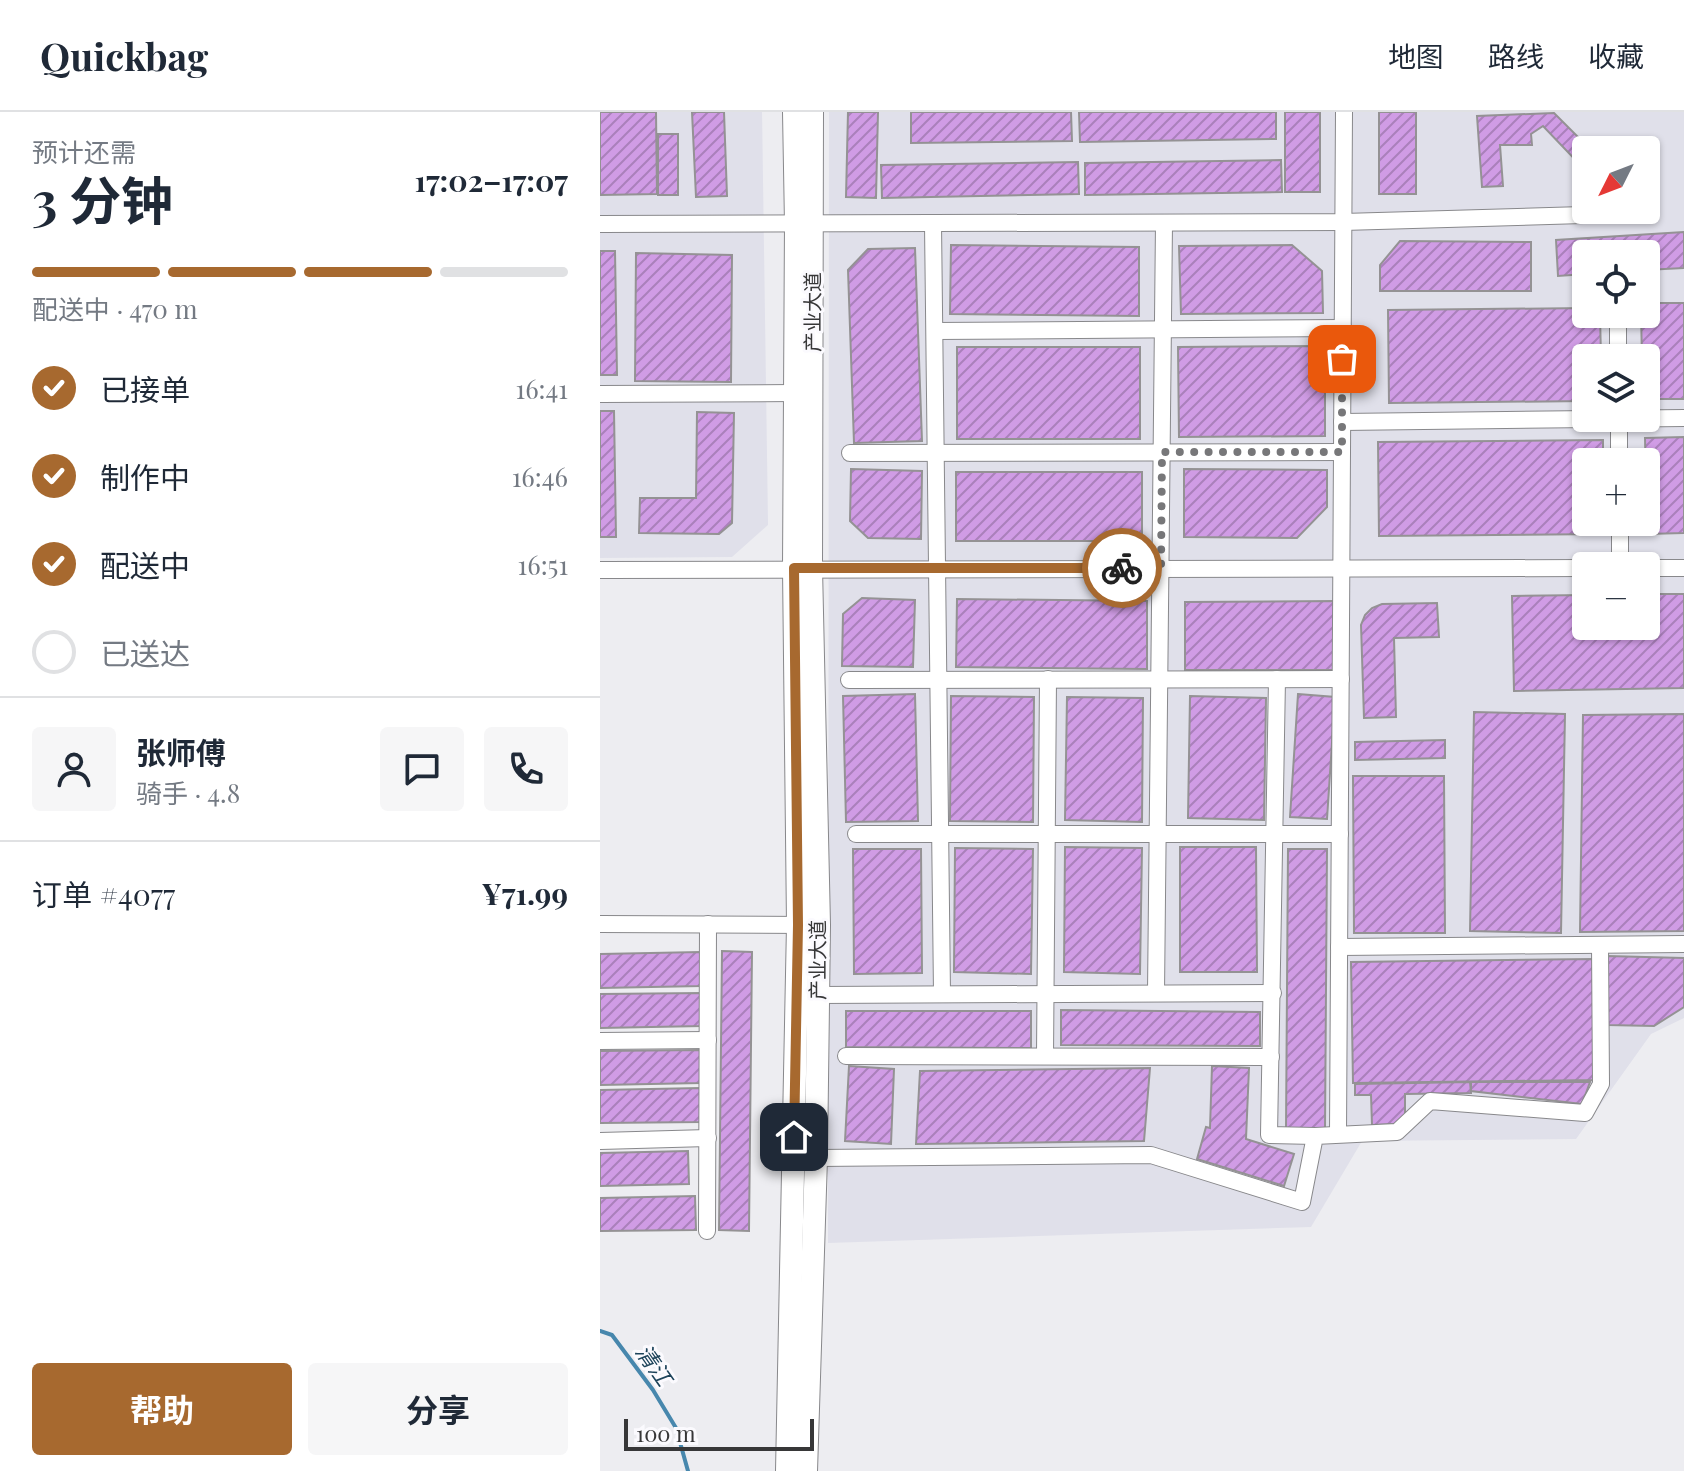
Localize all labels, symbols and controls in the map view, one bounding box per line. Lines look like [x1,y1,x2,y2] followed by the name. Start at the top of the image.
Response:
[40,30,208,81] text: Quickbag
[1388,37,1444,74] text: 地图
[1488,37,1544,74] text: 路线
[1588,37,1644,74] text: 收藏
[32,134,136,169] text: 预计还需
[1572,136,1660,224] north arrow
[1572,136,1660,640] map controls
[414,160,568,200] text: 17:02–17:07
[32,164,173,233] text: 3 分钟
[1572,240,1660,328] button: locate
[798,272,825,352] street label: 产业大道
[32,291,197,326] text: 配送中 · 470 m
[1308,325,1376,393] pin
[1320,337,1364,381] icon: bag
[1572,344,1660,432] button: layers
[32,366,76,410] icon: check
[100,369,190,409] text: 已接单
[516,371,568,406] text: 16:41
[1572,448,1660,536] button: +
[32,454,76,498] icon: check
[100,457,190,497] text: 制作中
[512,459,568,494] text: 16:46
[1082,528,1162,608] courier
[32,542,76,586] icon: check
[100,545,190,585] text: 配送中
[1100,546,1144,590] icon: bike
[518,547,568,582] text: 16:51
[1572,552,1660,640] button: −
[100,633,190,673] text: 已送达
[32,727,116,811] button: person
[380,727,464,811] button: chat
[484,727,568,811] button: phone
[136,732,226,772] text: 张师傅
[136,775,240,810] text: 骑手 · 4.8
[481,873,568,913] text: ¥71.99
[32,874,175,914] text: 订单 #4077
[803,920,830,1000] street label: 产业大道
[760,1103,828,1171] pin
[772,1115,816,1159] icon: home
[630,1338,681,1393] water label: 清江
[32,1363,292,1455] button: 帮助
[308,1363,568,1455] button: 分享
[624,1415,814,1451] scale bar
[636,1418,696,1448] text: 100 m

